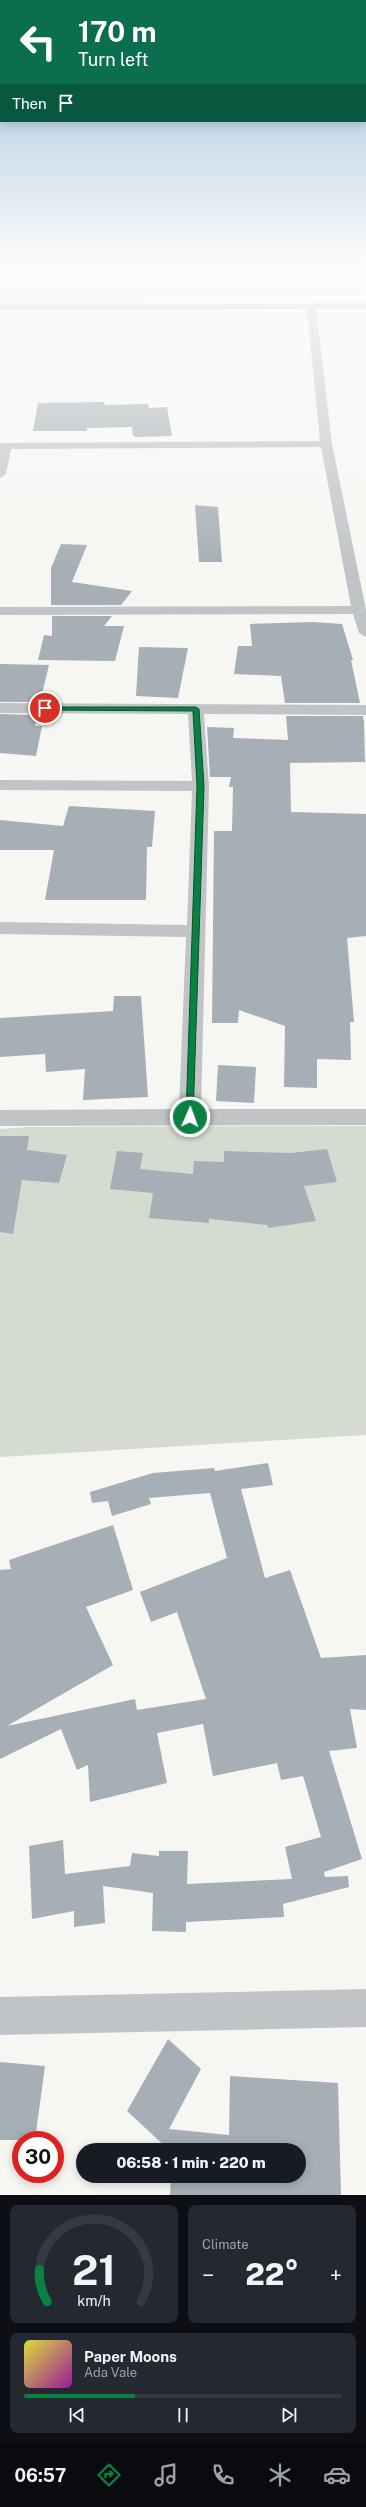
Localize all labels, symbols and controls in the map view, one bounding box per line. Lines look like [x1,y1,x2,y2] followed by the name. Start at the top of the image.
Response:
[78,15,157,48] text: 170 m
[12,16,64,68] icon: left
[78,49,148,70] text: Turn left
[55,92,77,114] icon: arrive
[12,95,47,112] text: Then
[28,691,62,725] pin
[34,697,56,719] icon: arrive
[169,1096,211,1138] position arrow
[12,2131,64,2183] speed limit sign: 30
[116,2154,266,2171] text: 06:58 · 1 min · 220 m
[202,2237,249,2252] text: Climate
[72,2245,116,2294] text: 21
[245,2256,299,2292] text: 22°
[202,2262,214,2288] text: −
[330,2262,342,2288] text: +
[77,2292,111,2309] text: km/h
[84,2348,177,2365] text: Paper Moons
[84,2365,137,2380] text: Ada Vale
[66,2404,88,2426] icon: previous
[172,2404,194,2426] icon: pause
[278,2404,300,2426] icon: next
[95,2461,123,2489] icon: directions
[152,2461,180,2489] icon: music
[209,2461,237,2489] icon: phone
[266,2461,294,2489] icon: climate
[323,2461,351,2489] icon: car
[15,2465,66,2486] text: 06:57

